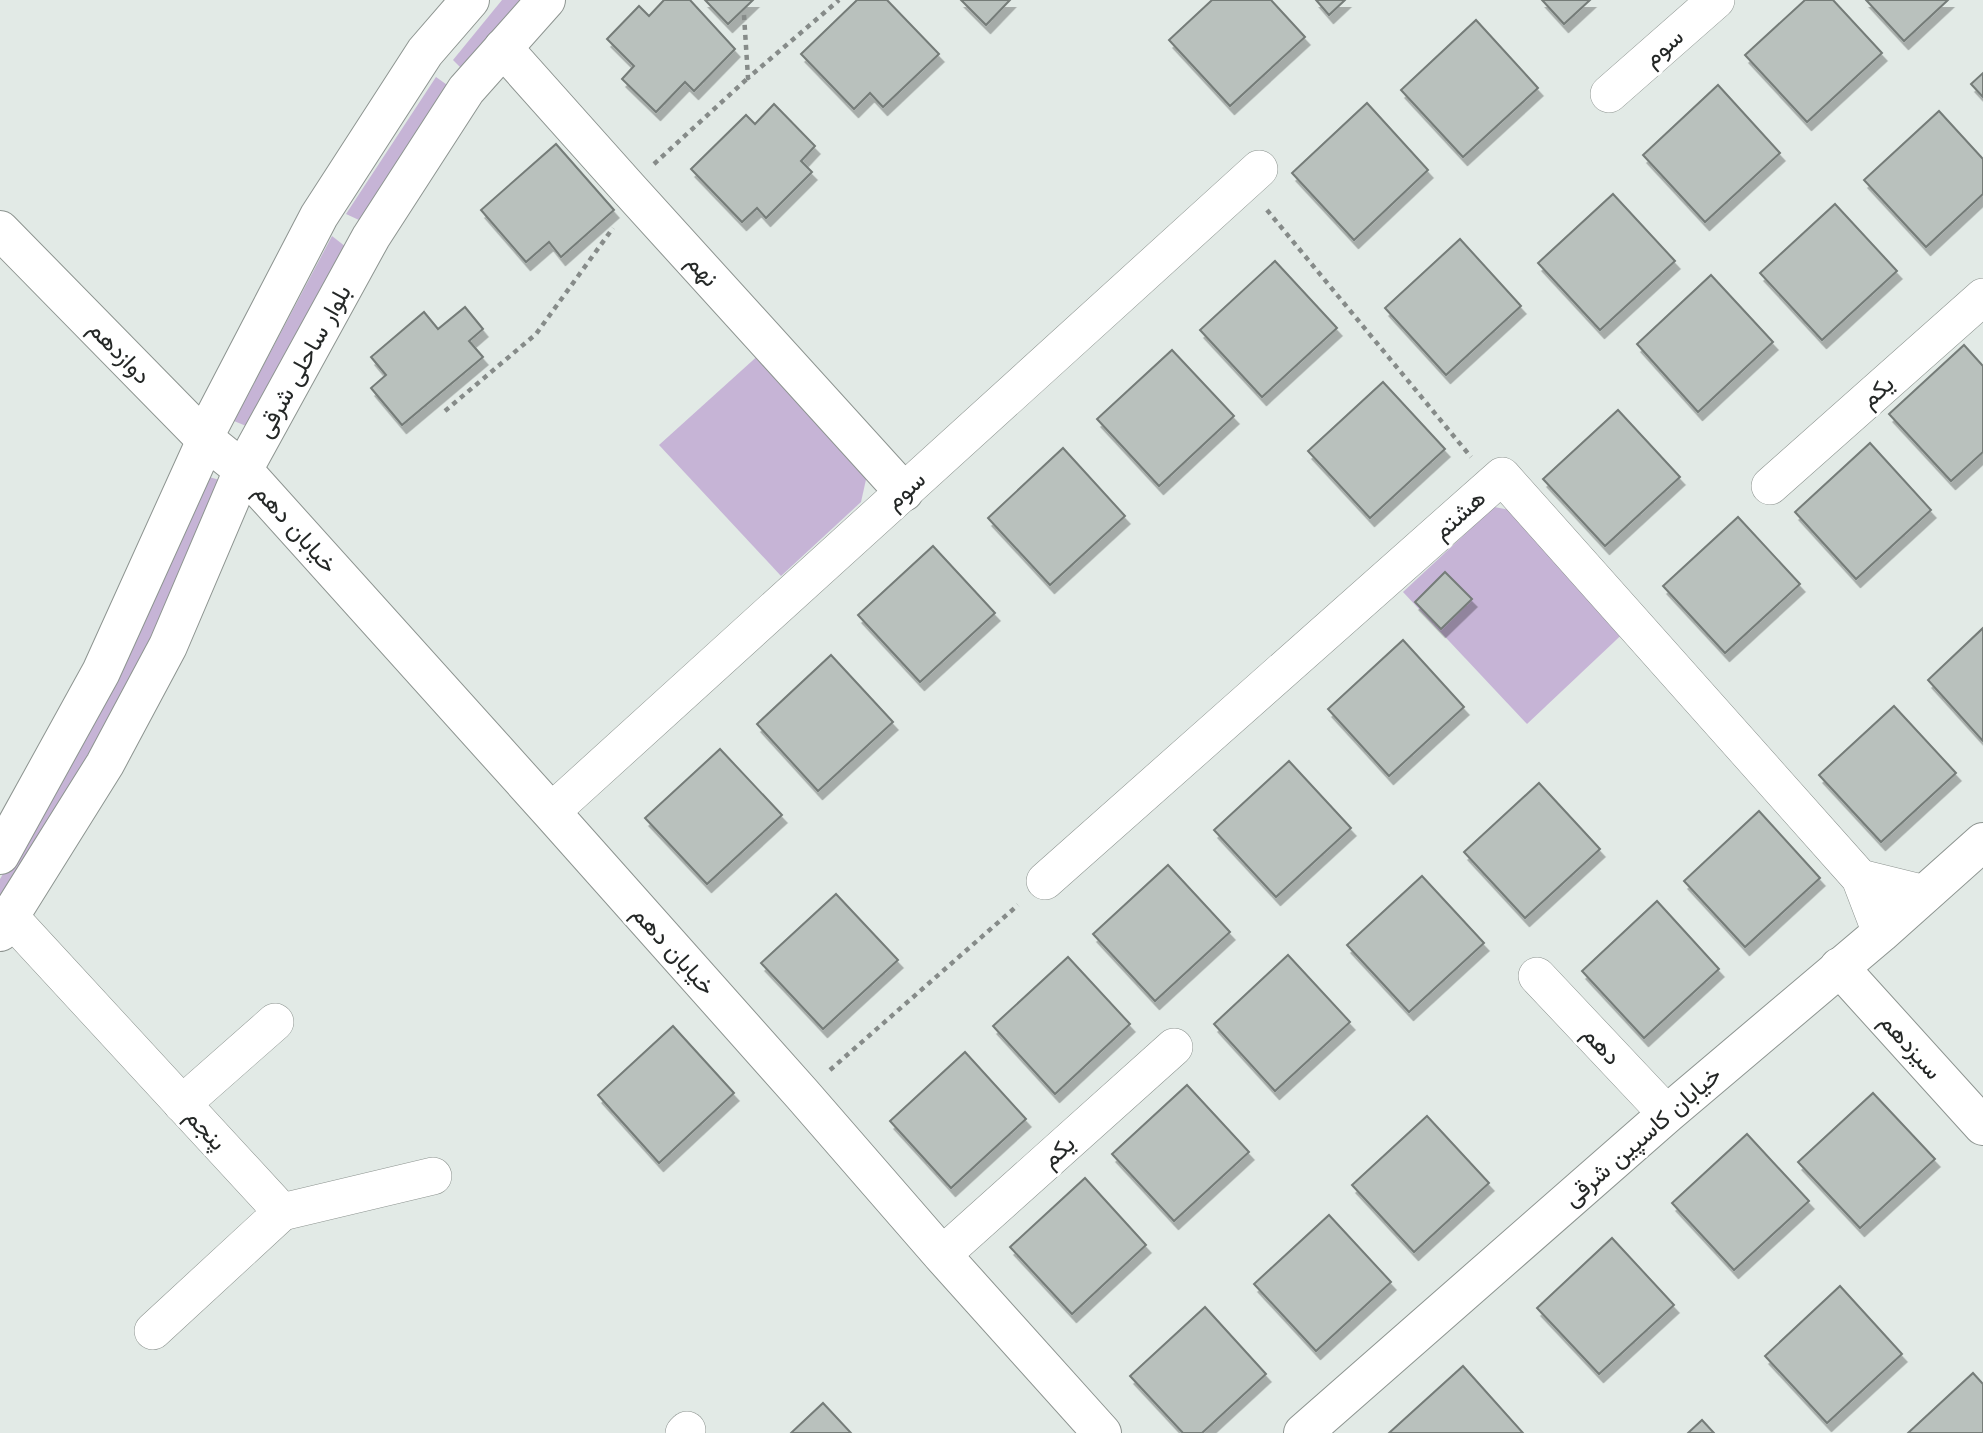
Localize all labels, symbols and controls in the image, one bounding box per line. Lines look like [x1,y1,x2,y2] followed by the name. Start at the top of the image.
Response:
[1637,22,1690,74] street label: سوم
[679,248,725,294] street label: نهم
[249,280,358,443] street label: بلوار ساحلی شرقی
[81,314,157,391] street label: دوازدهم
[1854,369,1901,415] street label: یکم
[879,465,932,517] street label: سوم
[247,477,344,580] street label: خیابان دهم
[1427,483,1493,547] street label: هشتم
[625,899,722,1002] street label: خیابان دهم
[1872,1007,1948,1086] street label: سیزدهم
[1575,1019,1627,1072] street label: دهم
[1557,1060,1728,1214] street label: خیابان کاسپین شرقی
[178,1102,233,1157] street label: پنجم
[1035,1129,1082,1175] street label: یکم

